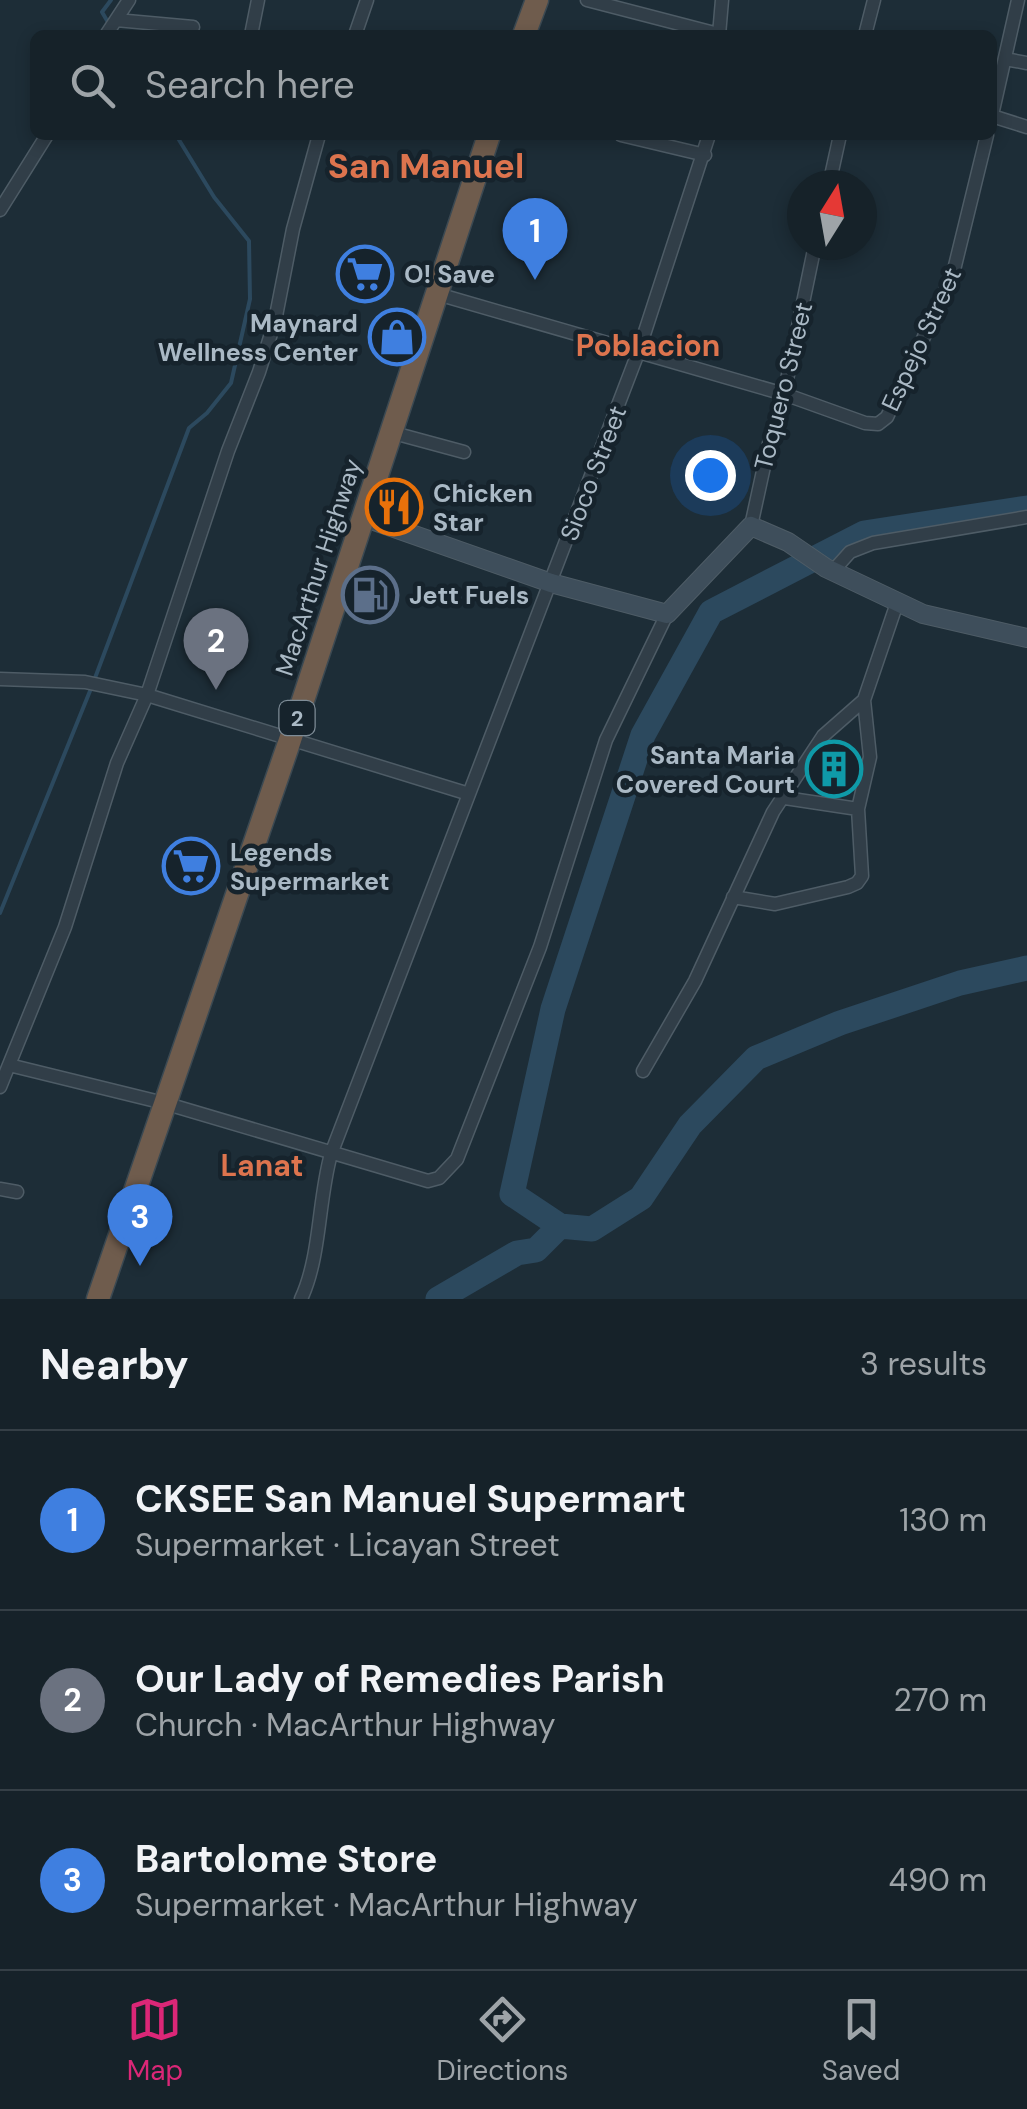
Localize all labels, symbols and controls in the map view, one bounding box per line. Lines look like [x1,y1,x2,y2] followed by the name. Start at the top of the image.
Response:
[30,30,997,140] search box
[65,58,120,113] icon: search
[145,60,355,110] text: Search here
[328,143,524,189] district label: San Manuel
[787,170,877,260] north arrow
[502,198,568,280] pin: 1
[335,244,395,304] supermarket icon: O! Save
[404,258,495,291] place label: O! Save
[874,262,969,416] street label: Espejo Street
[747,299,820,474] street label: Toquero Street
[158,307,358,369] place label: Maynard Wellness Center
[367,307,427,367] shop icon: Maynard Wellness Center
[576,326,720,365] district label: Poblacion
[553,401,634,545] street label: Sioco Street
[685,450,736,501] your location
[268,454,369,680] street label: MacArthur Highway
[364,477,424,537] restaurant icon: Chicken Star
[433,477,533,539] place label: Chicken Star
[340,565,400,625] fuel station icon: Jett Fuels
[409,579,529,612] place label: Jett Fuels
[184,608,248,690] pin: 2
[280,701,314,735] road number: 2
[616,739,795,801] place label: Santa Maria Covered Court
[804,739,864,799] building icon: Santa Maria Covered Court
[161,836,221,896] supermarket icon: Legends Supermarket
[230,836,390,898] place label: Legends Supermarket
[220,1146,304,1185] district label: Lanat
[108,1184,172,1266] pin: 3
[40,1337,189,1392] text: Nearby
[860,1343,987,1385] text: 3 results
[135,1474,686,1524] text: CKSEE San Manuel Supermart
[67,1499,78,1541] text: 1
[899,1499,987,1541] text: 130 m
[135,1524,560,1566] text: Supermarket · Licayan Street
[135,1654,665,1704] text: Our Lady of Remedies Parish
[63,1679,82,1721] text: 2
[894,1679,987,1721] text: 270 m
[135,1704,556,1746] text: Church · MacArthur Highway
[135,1834,437,1884] text: Bartolome Store
[63,1859,82,1901] text: 3
[889,1859,987,1901] text: 490 m
[135,1884,638,1926] text: Supermarket · MacArthur Highway
[127,1992,183,2089] tab: Map
[437,1992,568,2089] tab: Directions
[822,1992,900,2089] tab: Saved

